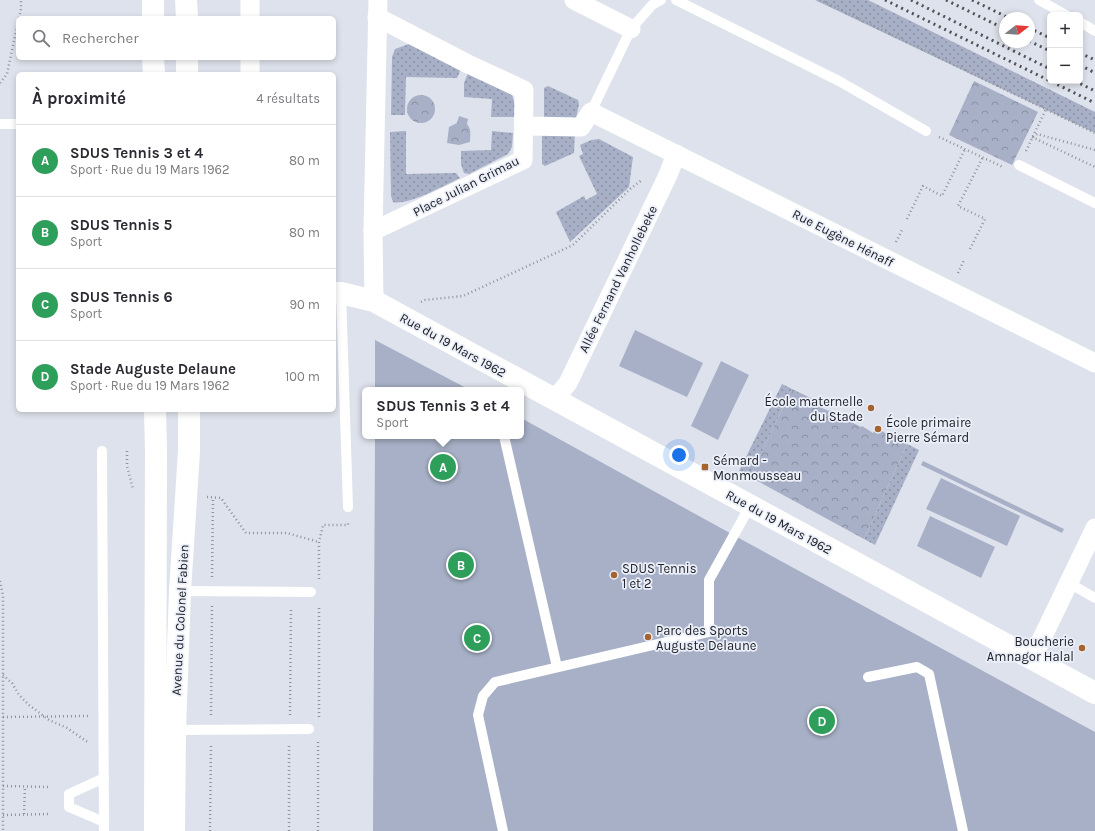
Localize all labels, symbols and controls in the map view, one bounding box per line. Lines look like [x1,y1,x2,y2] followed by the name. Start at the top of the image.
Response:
[999,12,1035,48] north arrow
[1047,12,1083,84] map controls
[1047,12,1083,48] button: +
[16,16,336,60] search box
[30,27,52,49] icon: search
[62,29,139,47] text: Rechercher
[1047,48,1083,84] button: −
[32,88,126,108] text: À proximité
[256,91,320,106] text: 4 résultats
[70,144,203,162] text: SDUS Tennis 3 et 4
[41,153,49,168] text: A
[289,153,320,168] text: 80 m
[410,153,522,219] street label: Place Julian Grimau
[70,162,229,177] text: Sport · Rue du 19 Mars 1962
[576,203,660,355] street label: Allée Fernand Vanhollebeke
[790,206,897,270] street label: Rue Eugène Hénaff
[70,216,172,234] text: SDUS Tennis 5
[41,225,49,240] text: B
[289,225,320,240] text: 80 m
[70,234,102,249] text: Sport
[70,288,173,306] text: SDUS Tennis 6
[41,297,49,312] text: C
[289,297,320,312] text: 90 m
[70,306,102,321] text: Sport
[397,310,509,380] street label: Rue du 19 Mars 1962
[70,360,236,378] text: Stade Auguste Delaune
[41,369,49,384] text: D
[285,369,320,384] text: 100 m
[70,378,229,393] text: Sport · Rue du 19 Mars 1962
[362,387,524,439] popup
[764,392,863,424] place label: École maternelle du Stade
[376,397,510,415] text: SDUS Tennis 3 et 4
[866,403,876,413] marker: École maternelle du Stade
[886,413,972,445] place label: École primaire Pierre Sémard
[376,415,409,430] text: Sport
[873,424,883,434] marker: École primaire Pierre Sémard
[669,445,689,465] your location
[430,452,456,482] pin: A
[713,453,801,483] place label: Sémard - Monmousseau
[700,462,710,472] marker: Sémard - Monmousseau
[723,487,835,557] street label: Rue du 19 Mars 1962
[169,544,191,696] street label: Avenue du Colonel Fabien
[448,550,474,580] pin: B
[622,561,697,591] place label: SDUS Tennis 1 et 2
[609,570,619,580] marker: SDUS Tennis 1 et 2
[464,623,490,653] pin: C
[656,623,757,653] place label: Parc des Sports Auguste Delaune
[643,632,653,642] marker: Parc des Sports Auguste Delaune
[987,634,1074,664] place label: Boucherie Amnagor Halal
[1077,643,1087,653] marker: Boucherie Amnagor Halal
[809,706,835,736] pin: D

